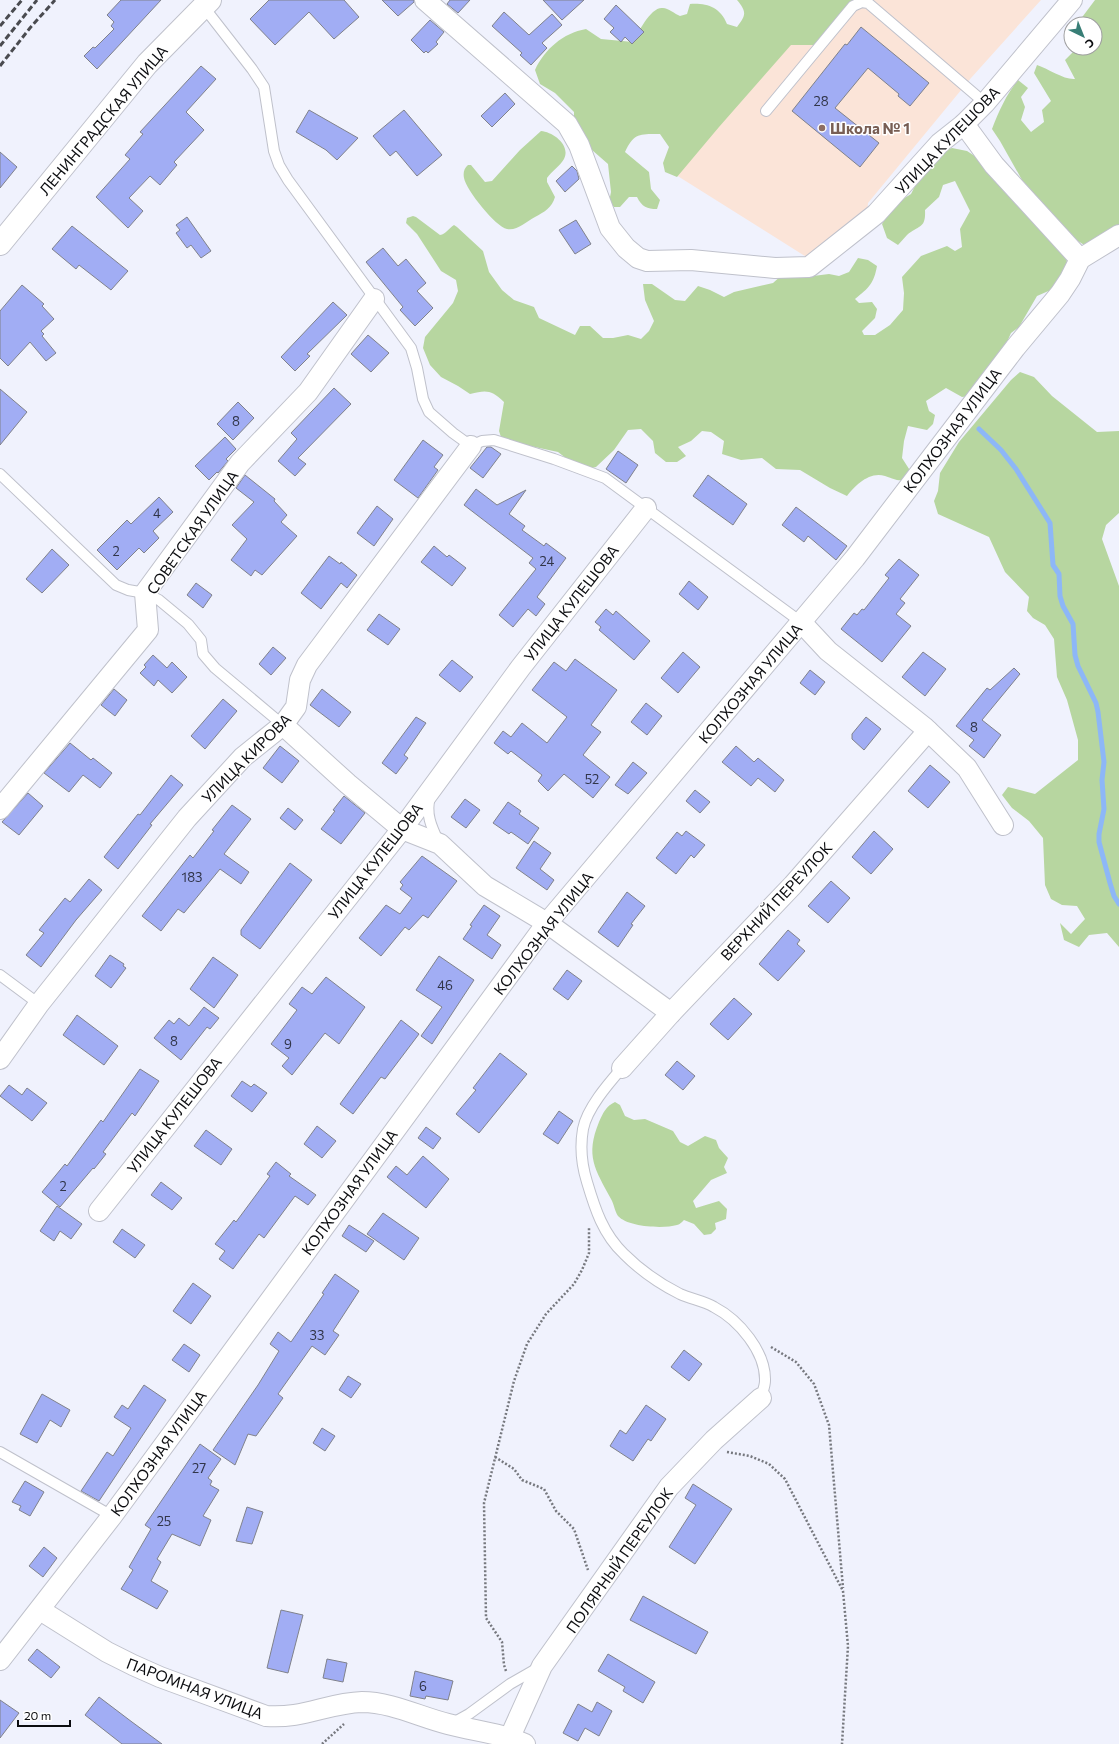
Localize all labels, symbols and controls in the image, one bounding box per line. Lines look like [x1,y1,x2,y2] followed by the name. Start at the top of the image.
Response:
[1063,16,1103,56] north arrow
[1083,36,1097,51] text: С
[35,41,171,199] street label: ЛЕНИНГРАДСКАЯ УЛИЦА
[891,82,1003,198] street label: УЛИЦА КУЛЕШОВА
[813,93,829,109] house number: 28
[830,119,910,137] place label: Школа № 1
[817,123,827,133] marker: Школа № 1
[899,364,1005,496] street label: КОЛХОЗНАЯ УЛИЦА
[232,413,240,429] house number: 8
[142,467,242,597] street label: СОВЕТСКАЯ УЛИЦА
[153,505,161,521] house number: 4
[520,541,622,665] street label: УЛИЦА КУЛЕШОВА
[112,543,120,559] house number: 2
[540,553,555,569] house number: 24
[695,619,805,747] street label: КОЛХОЗНАЯ УЛИЦА
[198,710,294,806] street label: УЛИЦА КИРОВА
[970,719,978,735] house number: 8
[585,771,599,787] house number: 52
[324,799,426,923] street label: УЛИЦА КУЛЕШОВА
[716,838,836,964] street label: ВЕРХНИЙ ПЕРЕУЛОК
[489,868,597,998] street label: КОЛХОЗНАЯ УЛИЦА
[182,869,202,885] house number: 183
[437,977,453,993] house number: 46
[170,1033,178,1049] house number: 8
[284,1036,292,1052] house number: 9
[123,1053,225,1177] street label: УЛИЦА КУЛЕШОВА
[297,1126,401,1258] street label: КОЛХОЗНАЯ УЛИЦА
[59,1178,67,1194] house number: 2
[310,1327,324,1343] house number: 33
[106,1387,210,1519] street label: КОЛХОЗНАЯ УЛИЦА
[192,1460,206,1476] house number: 27
[562,1484,676,1636] street label: ПОЛЯРНЫЙ ПЕРЕУЛОК
[157,1513,171,1529] house number: 25
[124,1654,266,1722] street label: ПАРОМНАЯ УЛИЦА
[419,1678,427,1694] house number: 6
[18,1702,70,1728] scale bar
[24,1708,51,1722] text: 20 m

